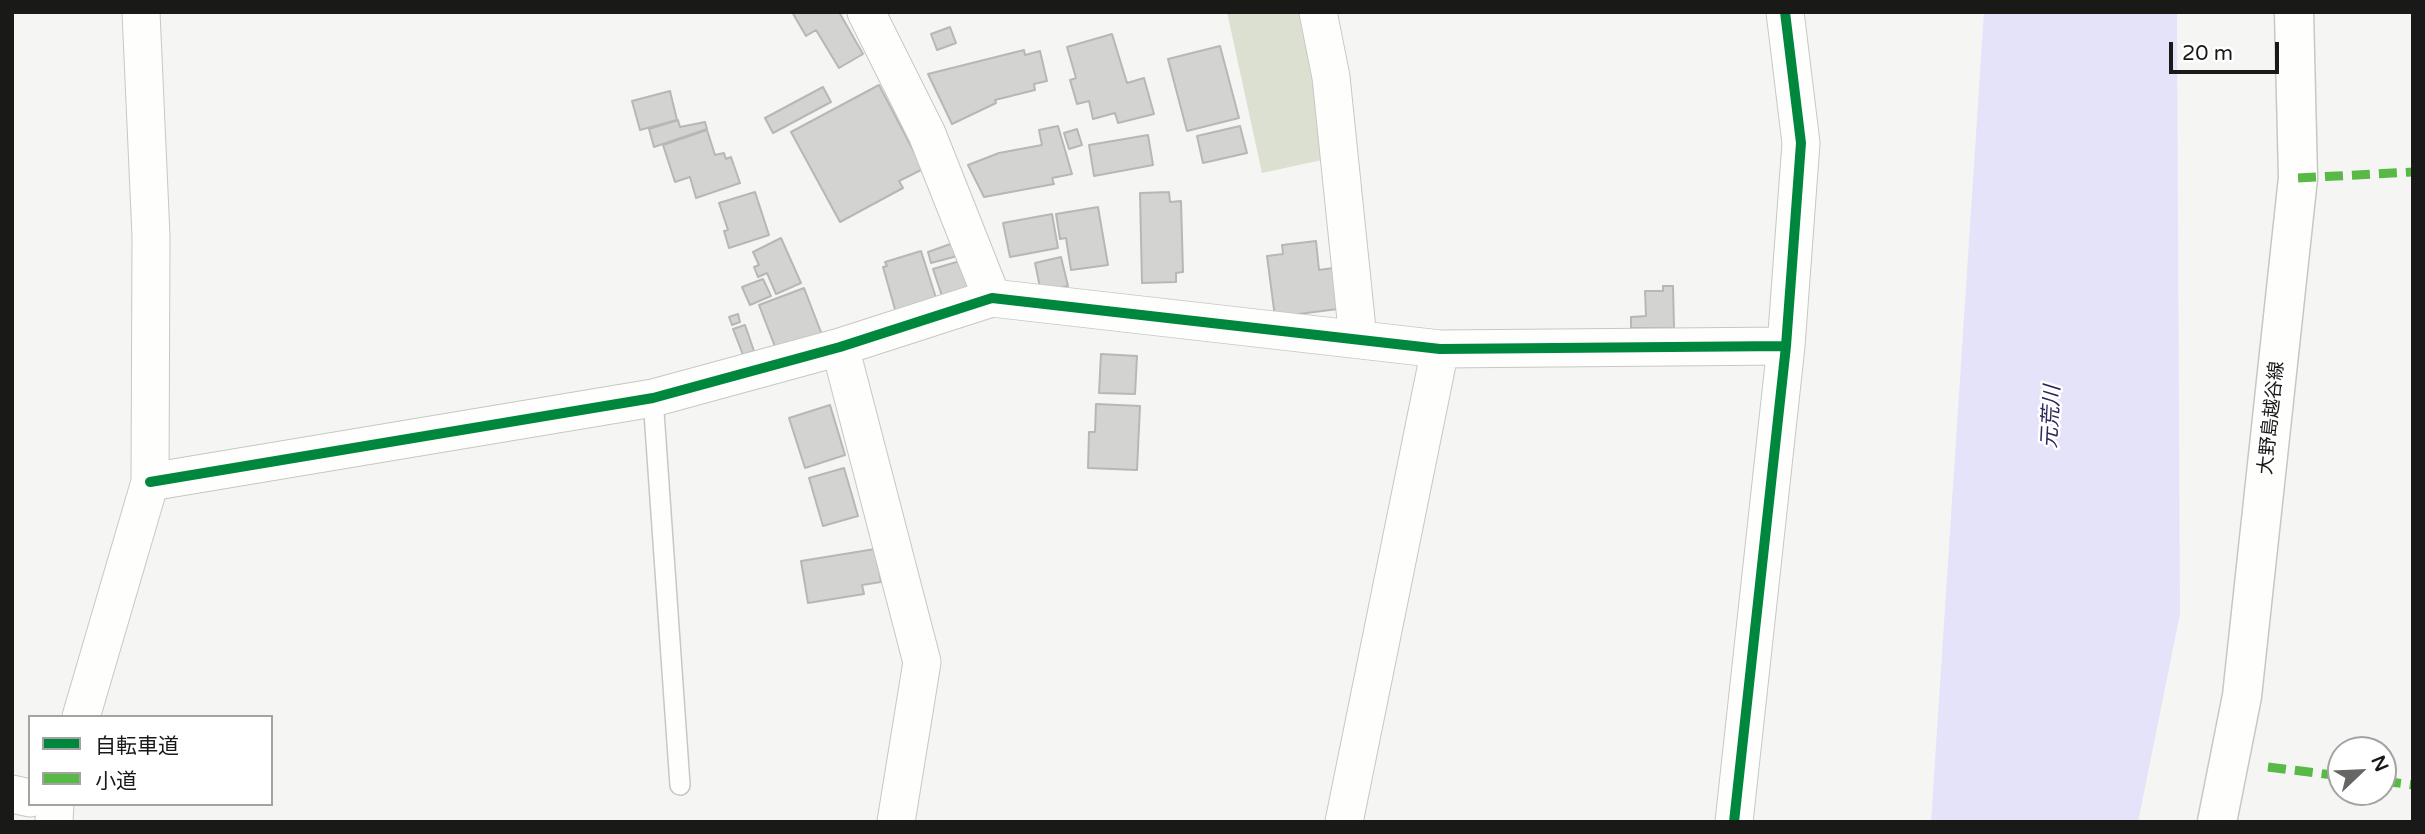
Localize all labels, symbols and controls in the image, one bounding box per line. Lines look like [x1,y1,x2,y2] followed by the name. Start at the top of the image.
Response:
[2173,28,2283,72] scale bar
[2182,41,2233,66] text: 20 m
[2255,360,2289,476] street label: 大野島越谷線
[2038,385,2066,449] water label: 元荒川
[28,715,273,806] legend
[95,734,179,759] text: 自転車道
[2327,736,2397,806] north arrow
[2366,752,2393,775] text: N
[95,769,137,794] text: 小道

